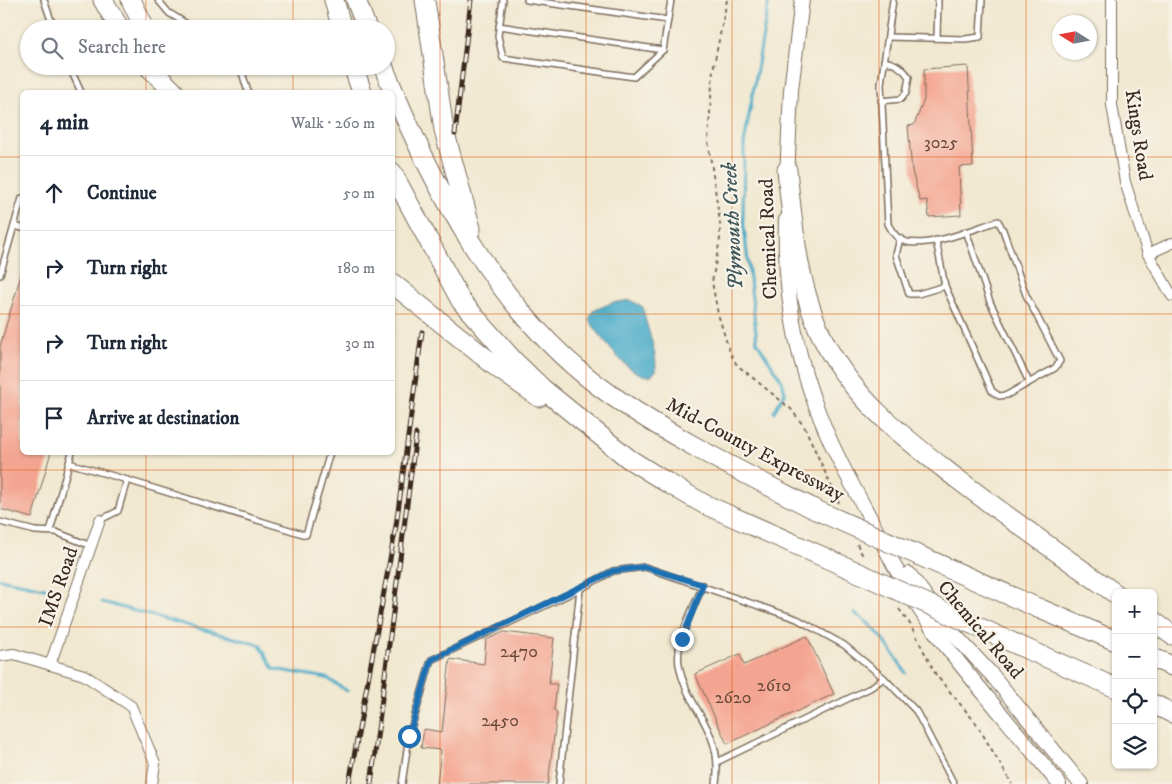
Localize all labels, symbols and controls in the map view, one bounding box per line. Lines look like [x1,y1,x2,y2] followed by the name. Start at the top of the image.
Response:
[1052,15,1097,60] north arrow
[20,20,395,75] search box
[38,34,66,62] icon: search
[78,36,166,59] text: Search here
[1118,88,1158,182] street label: Kings Road
[40,110,89,136] text: 4 min
[291,113,375,133] text: Walk · 260 m
[924,132,958,154] house number: 3025
[717,161,749,290] water label: Plymouth Creek
[754,178,784,300] street label: Chemical Road
[40,179,68,207] icon: ahead
[87,182,157,205] text: Continue
[343,183,375,203] text: 50 m
[40,254,68,282] icon: right
[87,257,167,280] text: Turn right
[337,258,375,278] text: 180 m
[40,329,68,357] icon: right
[87,332,167,355] text: Turn right
[345,333,375,353] text: 30 m
[662,392,849,508] street label: Mid-County Expressway
[40,404,68,432] icon: arrive
[87,407,239,430] text: Arrive at destination
[34,544,84,630] street label: IMS Road
[932,576,1028,684] street label: Chemical Road
[1112,589,1157,769] map controls
[1112,589,1157,634] button: +
[671,628,694,651] route end
[1112,634,1157,679] button: −
[500,641,538,663] house number: 2470
[757,675,791,697] house number: 2610
[1112,679,1157,724] button: locate
[715,687,751,709] house number: 2620
[481,710,519,732] house number: 2450
[1112,724,1157,769] button: layers
[398,725,421,748] route start

